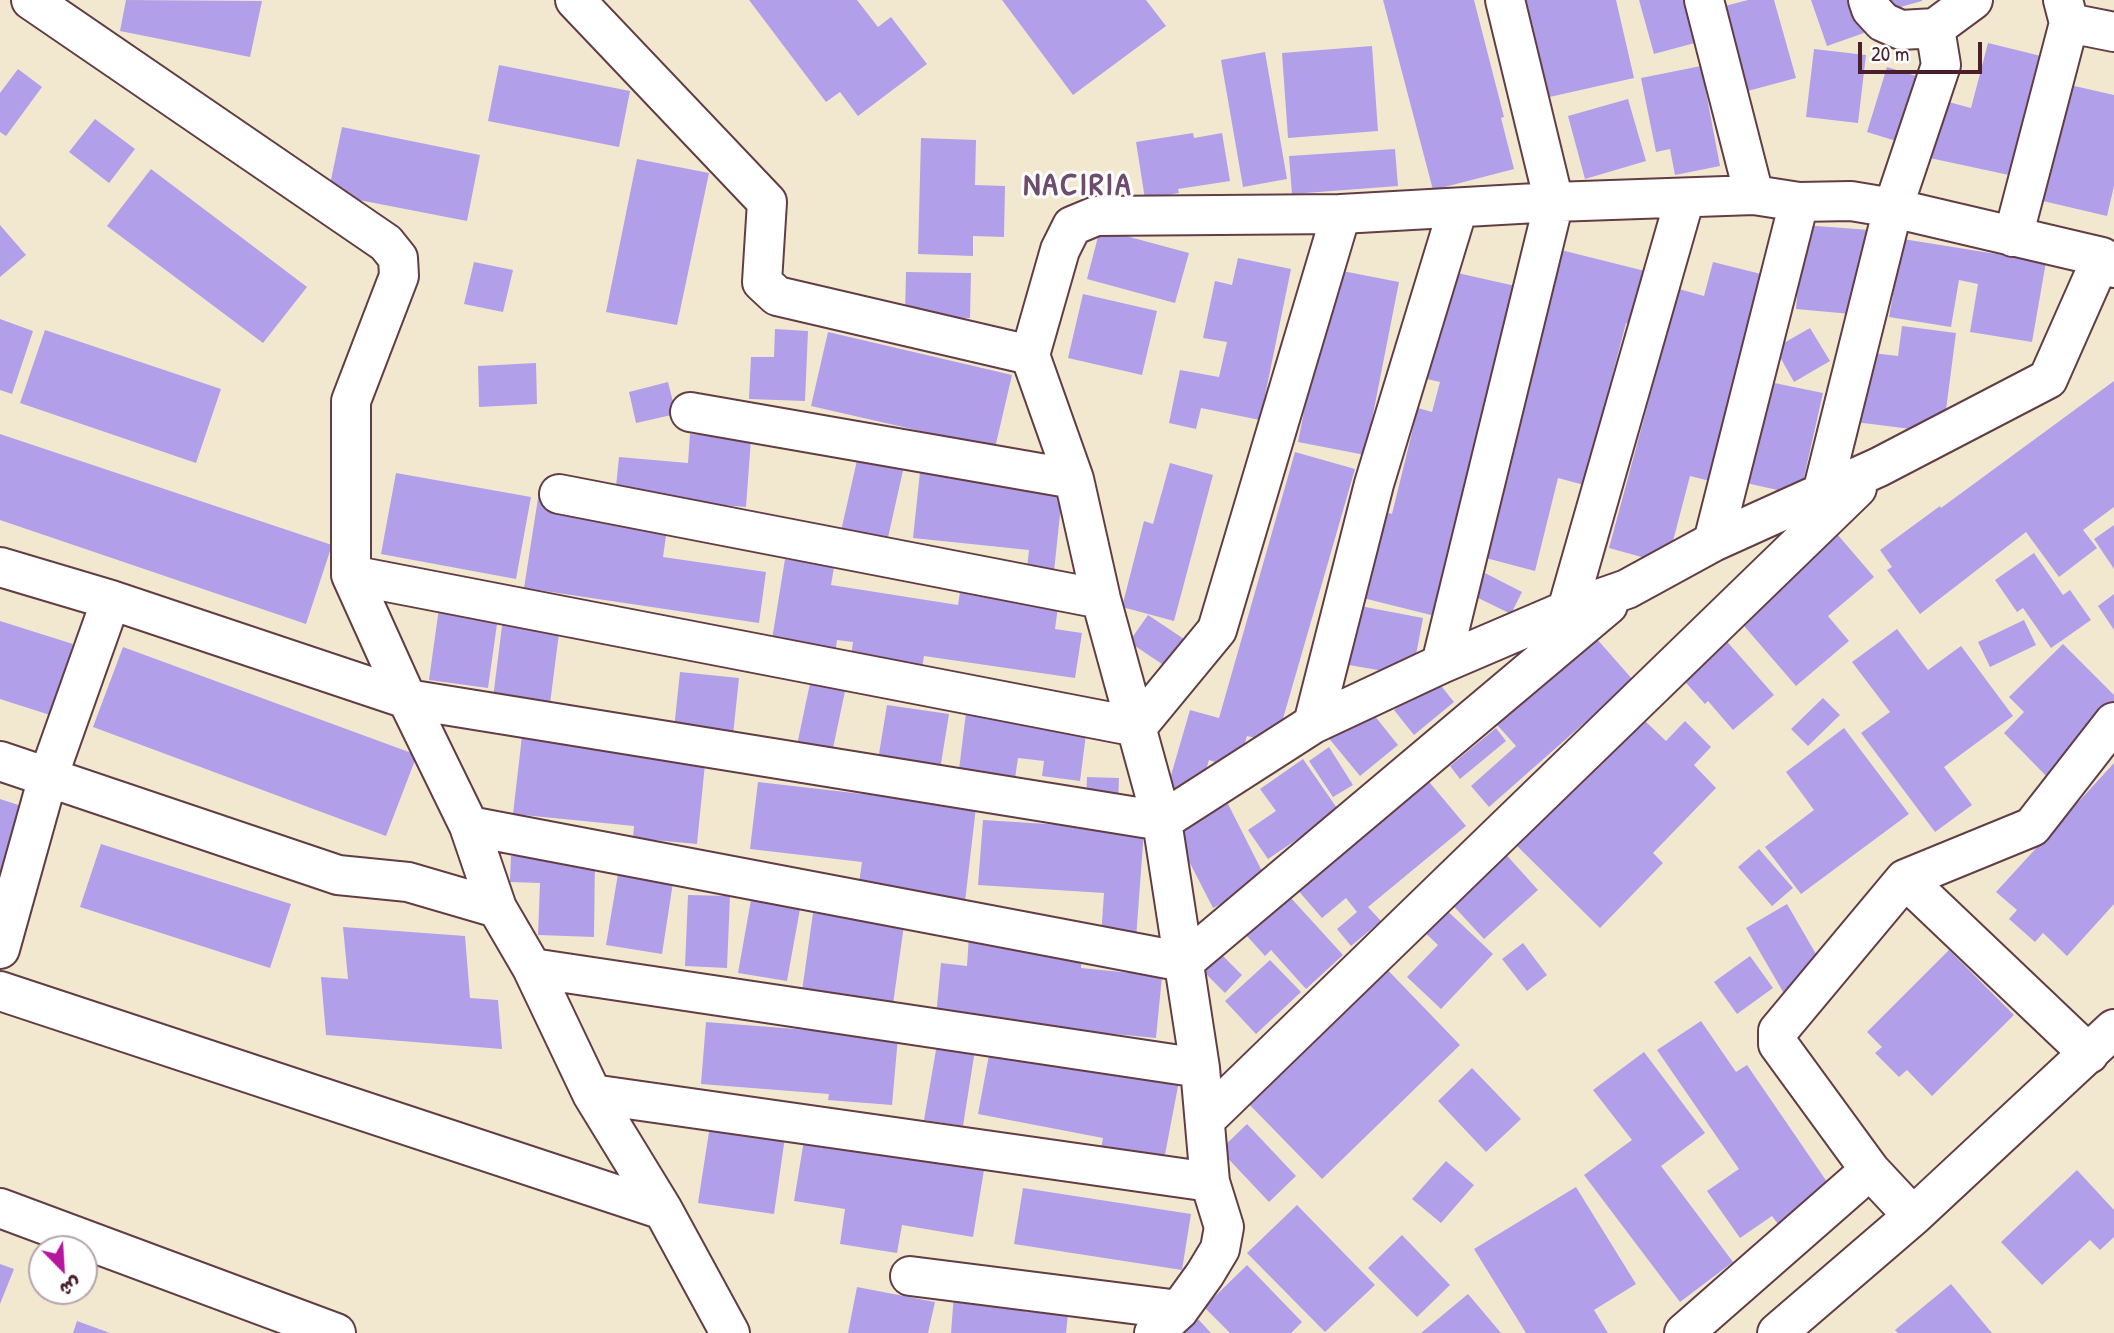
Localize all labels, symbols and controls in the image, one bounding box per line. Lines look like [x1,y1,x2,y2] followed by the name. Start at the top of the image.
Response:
[1862,28,1986,72] scale bar
[1871,39,1909,68] text: 20 m
[1024,167,1132,205] district label: NACIRIA
[28,1235,98,1305] north arrow
[56,1271,86,1303] text: ش

